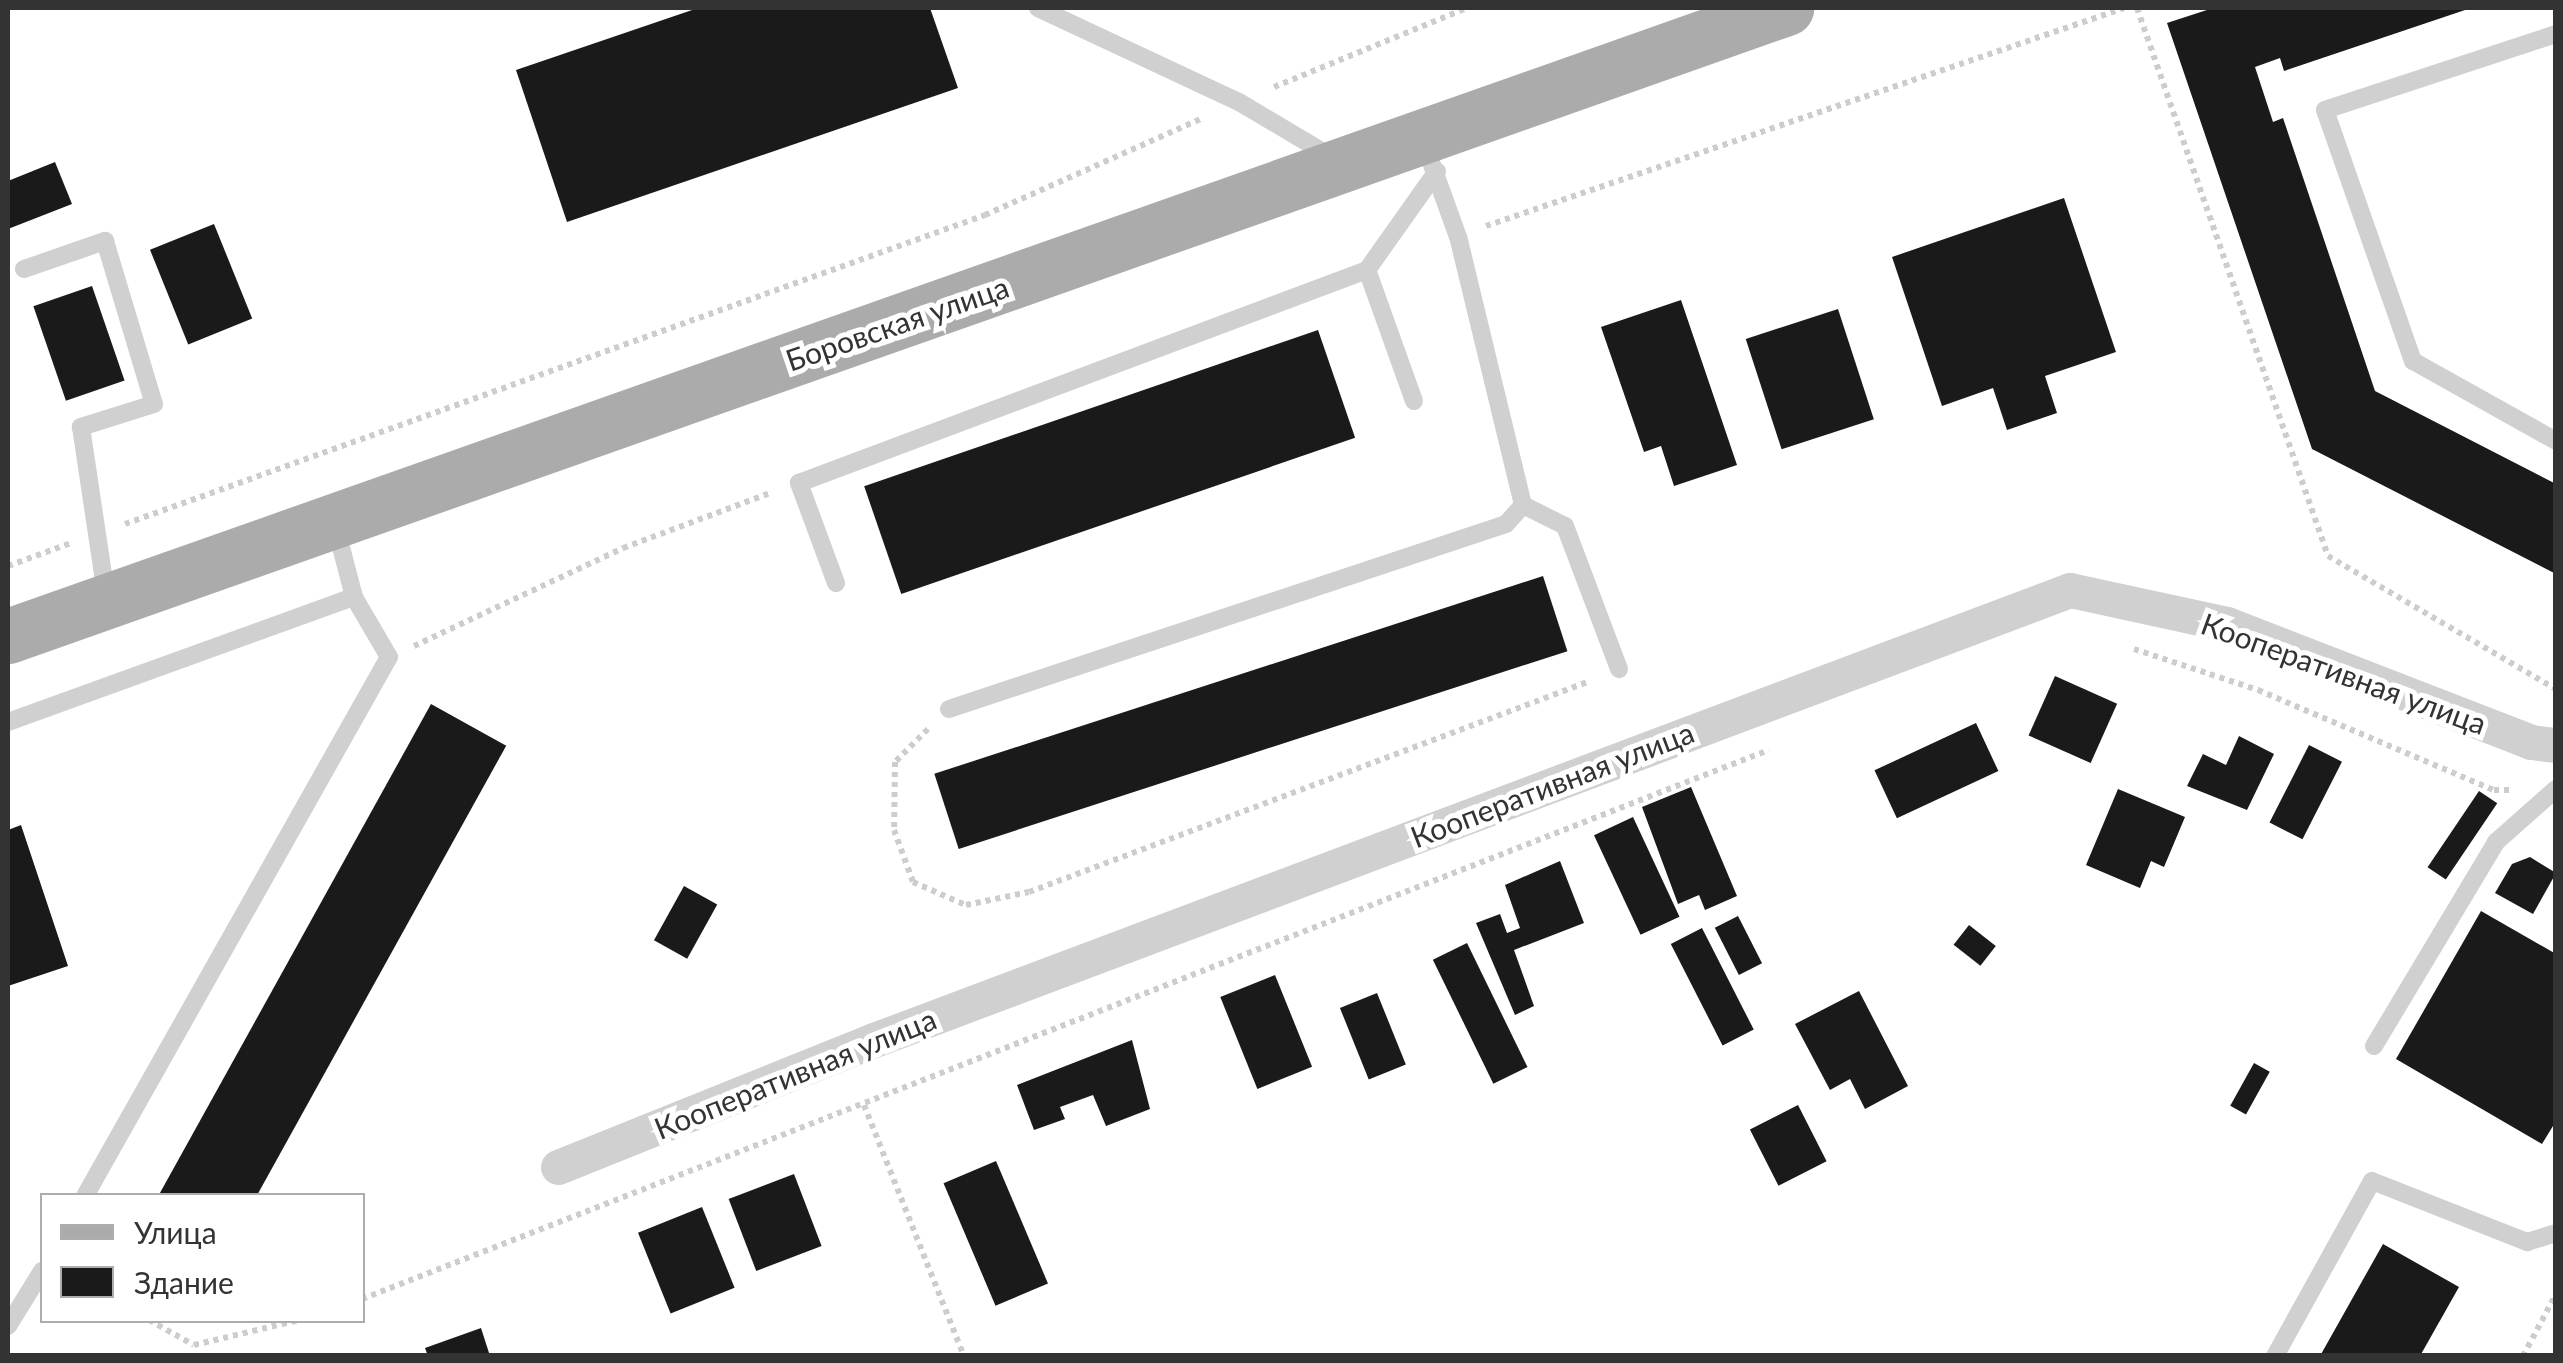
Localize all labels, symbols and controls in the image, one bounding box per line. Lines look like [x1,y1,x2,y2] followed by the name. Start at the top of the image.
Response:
[781,268,1013,378] street label: Боровская улица
[2197,605,2491,741] street label: Кооперативная улица
[1405,713,1699,855] street label: Кооперативная улица
[649,1000,941,1146] street label: Кооперативная улица
[40,1193,365,1323] legend
[134,1214,217,1250] text: Улица
[134,1264,234,1300] text: Здание

